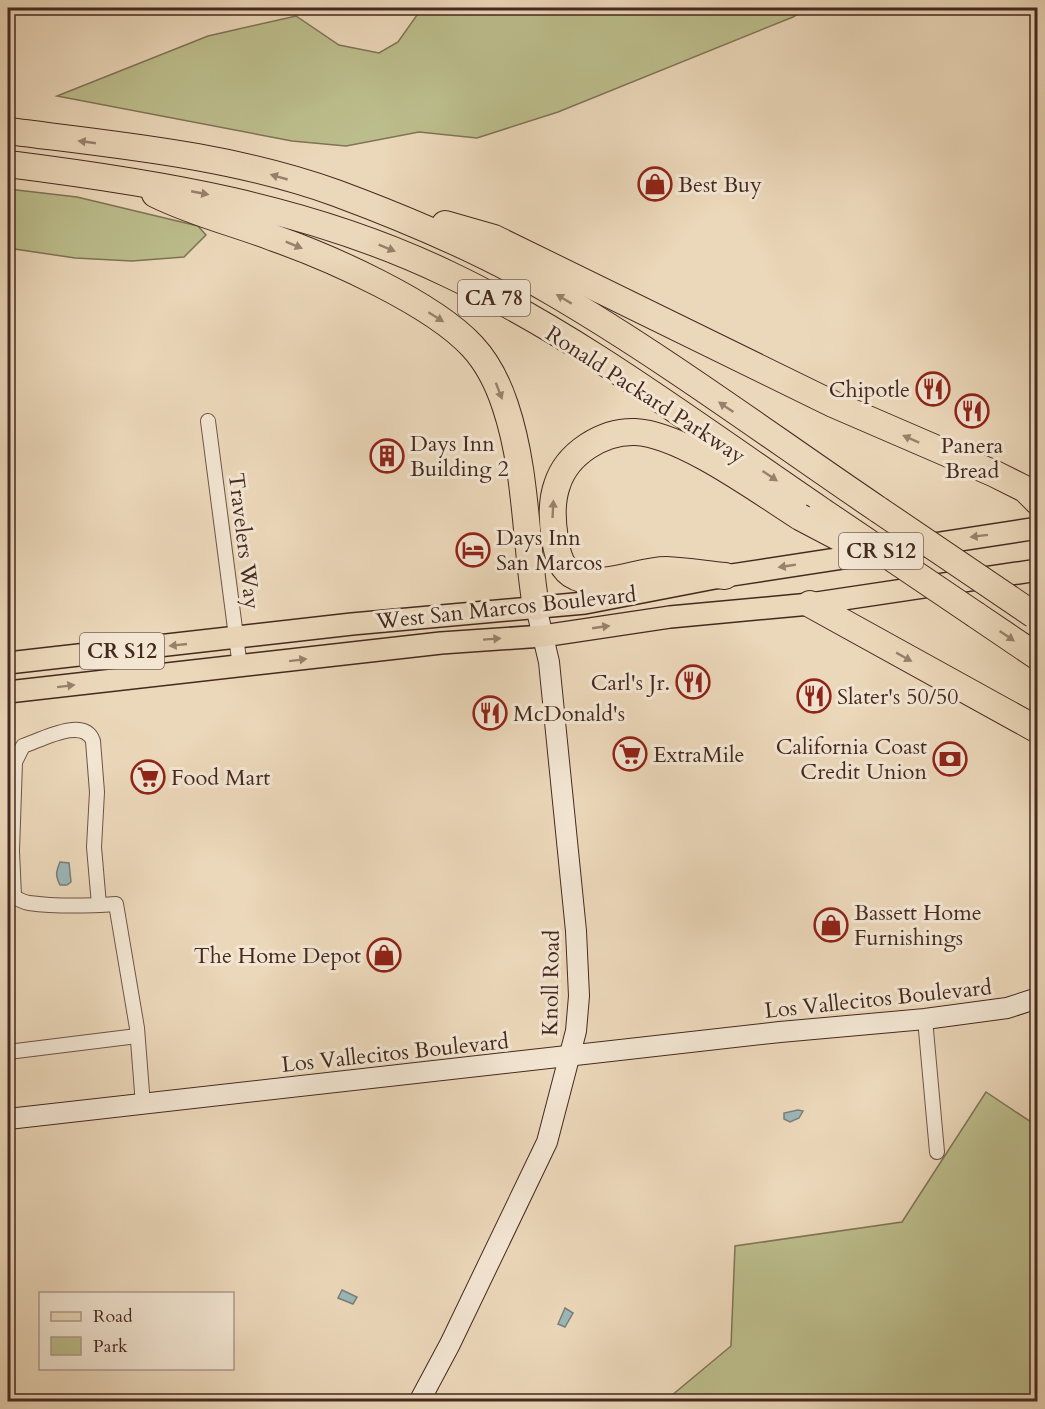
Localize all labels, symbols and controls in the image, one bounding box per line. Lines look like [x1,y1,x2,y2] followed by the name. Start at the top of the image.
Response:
[78,137,97,146] one-way arrow
[637,166,673,202] shop icon: Best Buy
[678,170,762,200] place label: Best Buy
[269,172,287,181] one-way arrow
[191,189,210,198] one-way arrow
[285,240,303,250] one-way arrow
[378,244,396,253] one-way arrow
[458,280,530,316] road number: CA 78
[556,294,572,305] one-way arrow
[428,311,444,322] one-way arrow
[540,319,752,471] street label: Ronald Packard Parkway
[915,371,951,407] restaurant icon: Chipotle
[829,375,910,405] place label: Chipotle
[494,382,504,400] one-way arrow
[954,393,990,429] restaurant icon: Panera Bread
[719,401,735,413] one-way arrow
[410,429,509,484] place label: Days Inn Building 2
[941,431,1004,486] place label: Panera Bread
[902,434,920,444] one-way arrow
[369,438,405,474] building icon: Days Inn Building 2
[762,470,778,481] one-way arrow
[221,471,267,611] street label: Travelers Way
[549,499,558,518] one-way arrow
[496,523,602,578] place label: Days Inn San Marcos
[970,531,989,540] one-way arrow
[455,532,491,568] hotel icon: Days Inn San Marcos
[839,533,923,569] road number: CR S12
[777,562,796,571] one-way arrow
[373,579,638,637] street label: West San Marcos Boulevard
[591,623,610,632] one-way arrow
[999,630,1015,641] one-way arrow
[80,633,164,669] road number: CR S12
[483,635,502,644] one-way arrow
[169,640,188,649] one-way arrow
[896,652,913,662] one-way arrow
[289,655,308,665] one-way arrow
[675,664,711,700] restaurant icon: Carl's Jr.
[591,668,670,698] place label: Carl's Jr.
[796,678,832,714] restaurant icon: Slater's 50/50
[56,681,75,691] one-way arrow
[837,682,959,712] place label: Slater's 50/50
[472,695,508,731] restaurant icon: McDonald's
[513,699,625,729] place label: McDonald's
[776,732,927,787] place label: California Coast Credit Union
[612,736,648,772] supermarket icon: ExtraMile
[653,740,744,770] place label: ExtraMile
[932,741,968,777] bank icon: California Coast Credit Union
[130,759,166,795] supermarket icon: Food Mart
[171,763,270,793] place label: Food Mart
[854,898,982,953] place label: Bassett Home Furnishings
[813,907,849,943] shop icon: Bassett Home Furnishings
[535,929,567,1036] street label: Knoll Road
[366,937,402,973] shop icon: The Home Depot
[194,941,361,971] place label: The Home Depot
[763,972,994,1026] street label: Los Vallecitos Boulevard
[280,1026,511,1080] street label: Los Vallecitos Boulevard
[39,1292,234,1370] legend
[93,1304,133,1329] text: Road
[93,1334,128,1359] text: Park

